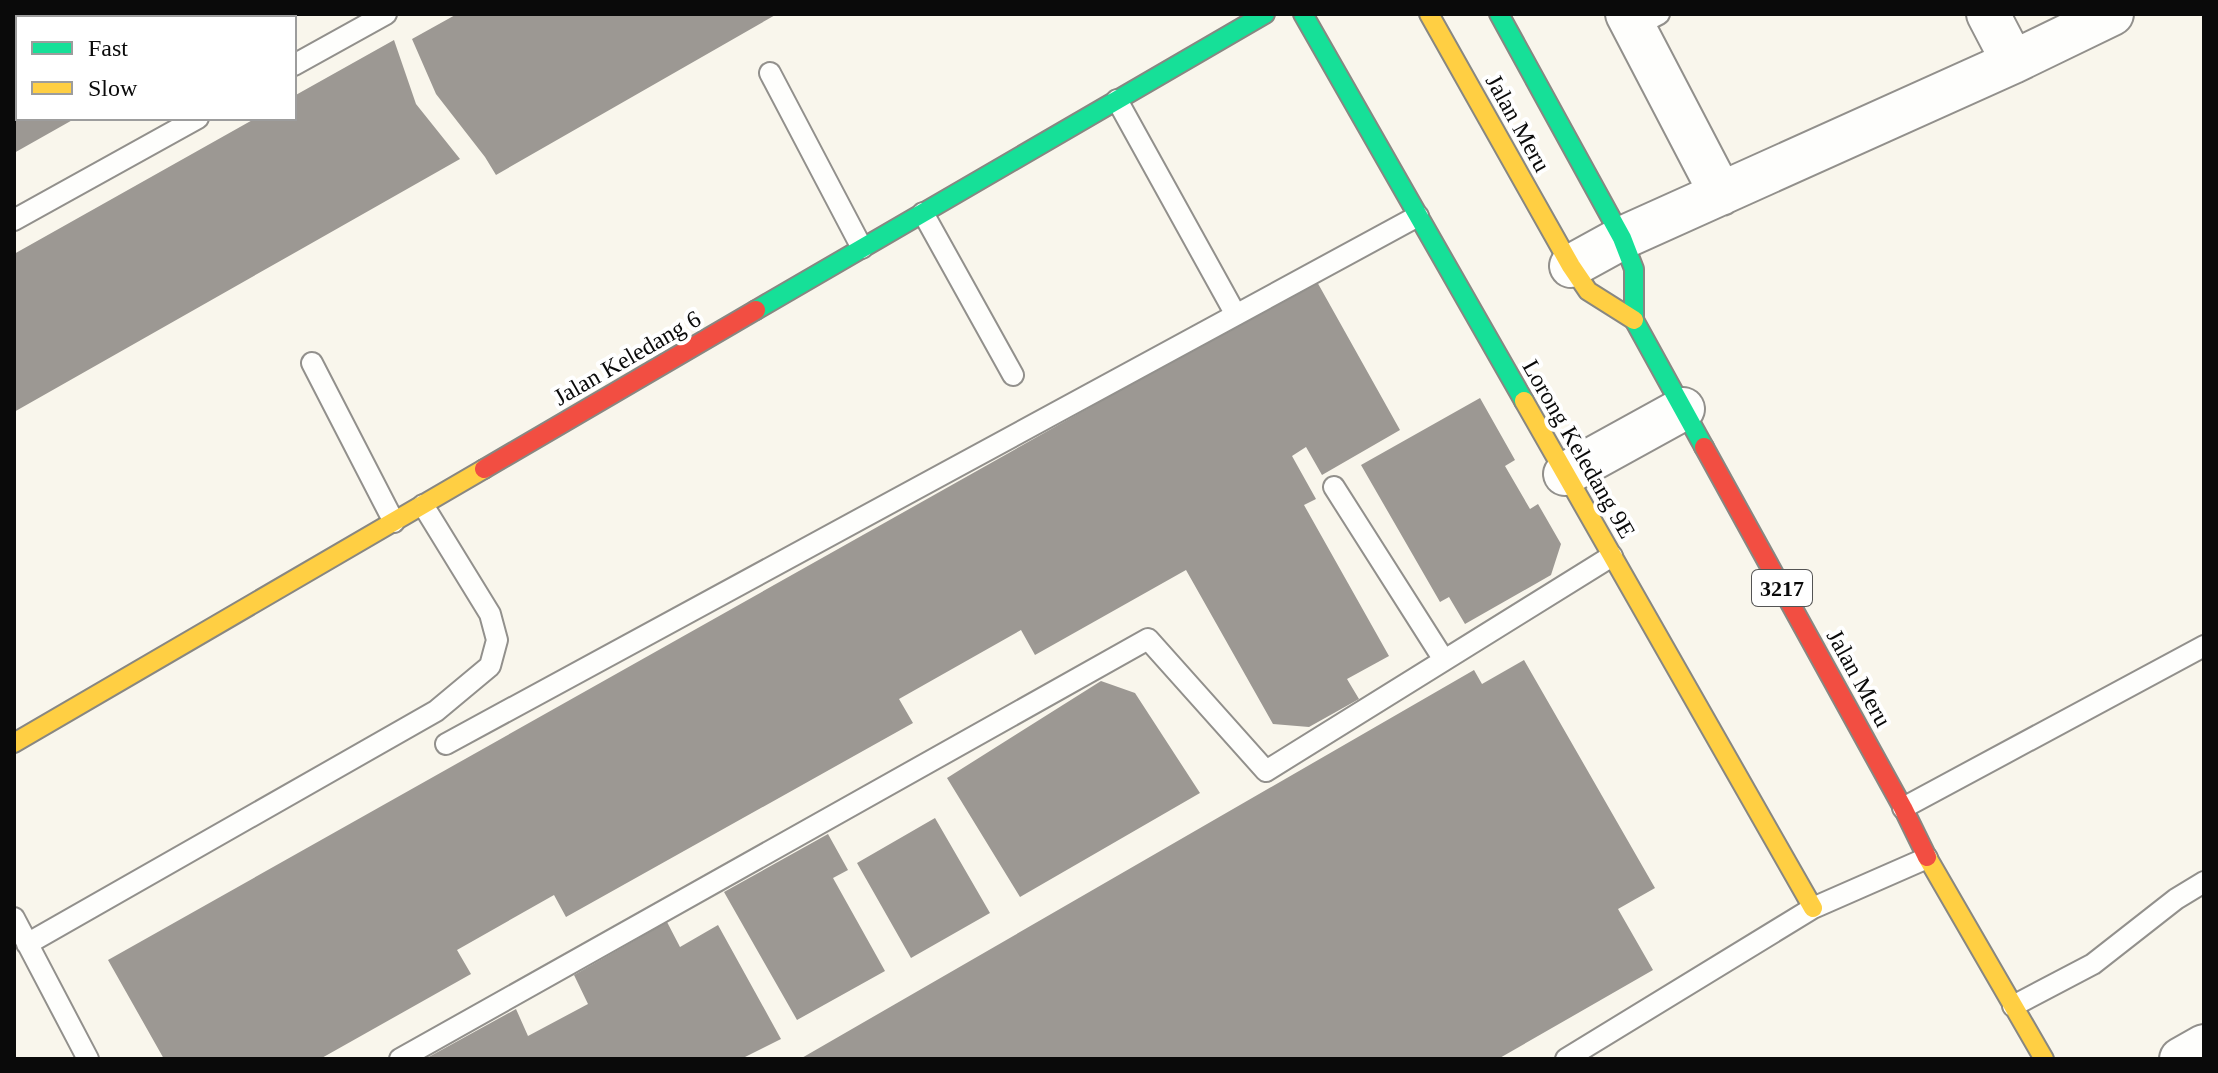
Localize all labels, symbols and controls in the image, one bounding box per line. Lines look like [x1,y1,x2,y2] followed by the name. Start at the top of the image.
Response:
[16,16,296,120] legend
[88,35,128,61] text: Fast
[1481,70,1555,176] street label: Jalan Meru
[88,75,138,101] text: Slow
[549,305,705,411] street label: Jalan Keledang 6
[1517,355,1641,543] street label: Lorong Keledang 9E
[1752,570,1812,606] road number: 3217
[1822,625,1896,731] street label: Jalan Meru

